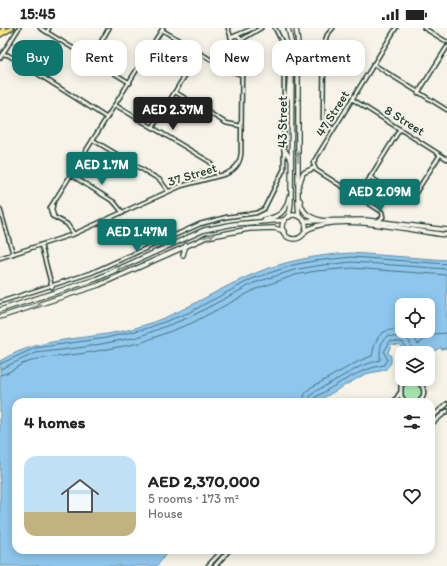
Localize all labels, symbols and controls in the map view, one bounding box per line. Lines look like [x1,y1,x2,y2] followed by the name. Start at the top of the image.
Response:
[20,5,55,23] text: 15:45
[12,40,63,76] chip: Buy
[71,40,127,76] chip: Rent
[135,40,202,76] chip: Filters
[210,40,264,76] chip: New
[272,40,365,76] chip: Apartment
[312,87,353,139] street label: 47 Street
[275,96,290,148] street label: 43 Street
[127,97,219,131] pin: AED 2.37M
[142,102,204,117] text: AED 2.37M
[382,102,428,139] street label: 8 Street
[295,150,301,163] one-way arrow
[61,152,143,186] pin: AED 1.7M
[75,157,129,172] text: AED 1.7M
[166,160,219,189] street label: 37 Street
[334,179,426,213] pin: AED 2.09M
[349,184,411,199] text: AED 2.09M
[91,219,183,253] pin: AED 1.47M
[106,224,168,239] text: AED 1.47M
[204,233,216,239] one-way arrow
[115,266,127,272] one-way arrow
[395,298,435,386] map controls
[395,298,435,338] button: locate
[31,302,43,308] one-way arrow
[395,346,435,386] button: layers
[401,411,423,433] icon: filters
[24,412,85,432] text: 4 homes
[148,471,260,491] text: AED 2,370,000
[56,472,104,520] icon: home
[401,485,423,507] icon: heart
[148,491,239,506] text: 5 rooms · 173 m²
[148,506,183,521] text: House

